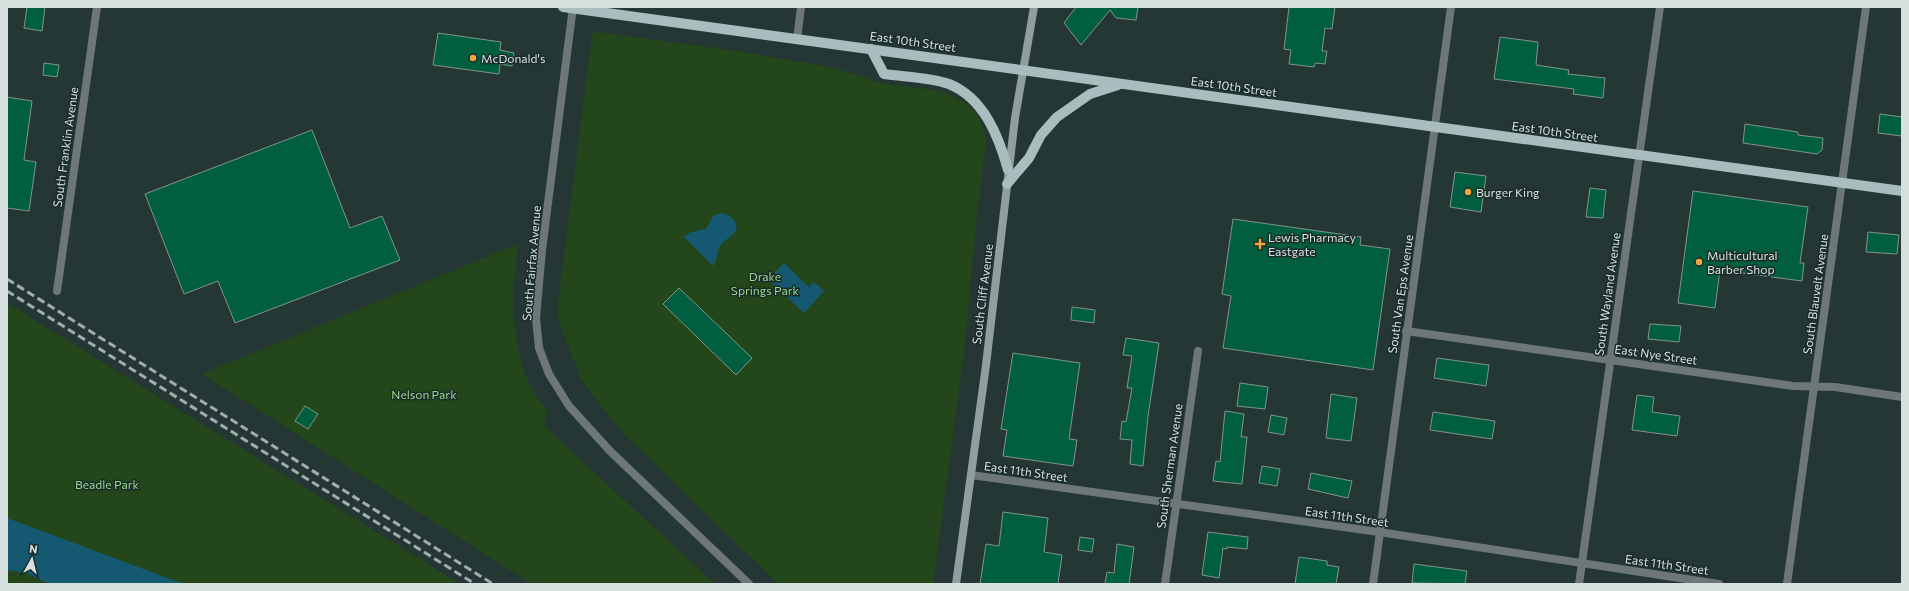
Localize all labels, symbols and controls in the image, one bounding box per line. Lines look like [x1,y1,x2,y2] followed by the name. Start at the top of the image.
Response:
[869,28,957,54] street label: East 10th Street
[481,51,545,65] place label: McDonald's
[468,53,478,63] marker: McDonald's
[1190,73,1278,99] street label: East 10th Street
[50,86,80,208] street label: South Franklin Avenue
[1511,118,1599,144] street label: East 10th Street
[1476,185,1540,199] place label: Burger King
[1463,187,1473,197] marker: Burger King
[519,205,543,321] street label: South Fairfax Avenue
[1268,230,1356,258] place label: Lewis Pharmacy Eastgate
[1591,231,1623,357] street label: South Wayland Avenue
[1800,233,1830,355] street label: South Blauvelt Avenue
[1385,234,1415,354] street label: South Van Eps Avenue
[1255,239,1265,249] marker: Lewis Pharmacy Eastgate
[969,243,995,345] street label: South Cliff Avenue
[1707,248,1778,276] place label: Multicultural Barber Shop
[1694,257,1704,267] marker: Multicultural Barber Shop
[731,269,800,297] park label: Drake Springs Park
[1614,341,1698,367] street label: East Nye Street
[391,387,457,401] park label: Nelson Park
[1153,403,1185,529] street label: South Sherman Avenue
[983,458,1069,484] street label: East 11th Street
[75,477,140,491] park label: Beadle Park
[1304,503,1390,529] street label: East 11th Street
[12,539,52,579] north arrow
[28,542,38,556] text: N
[1624,551,1710,577] street label: East 11th Street

